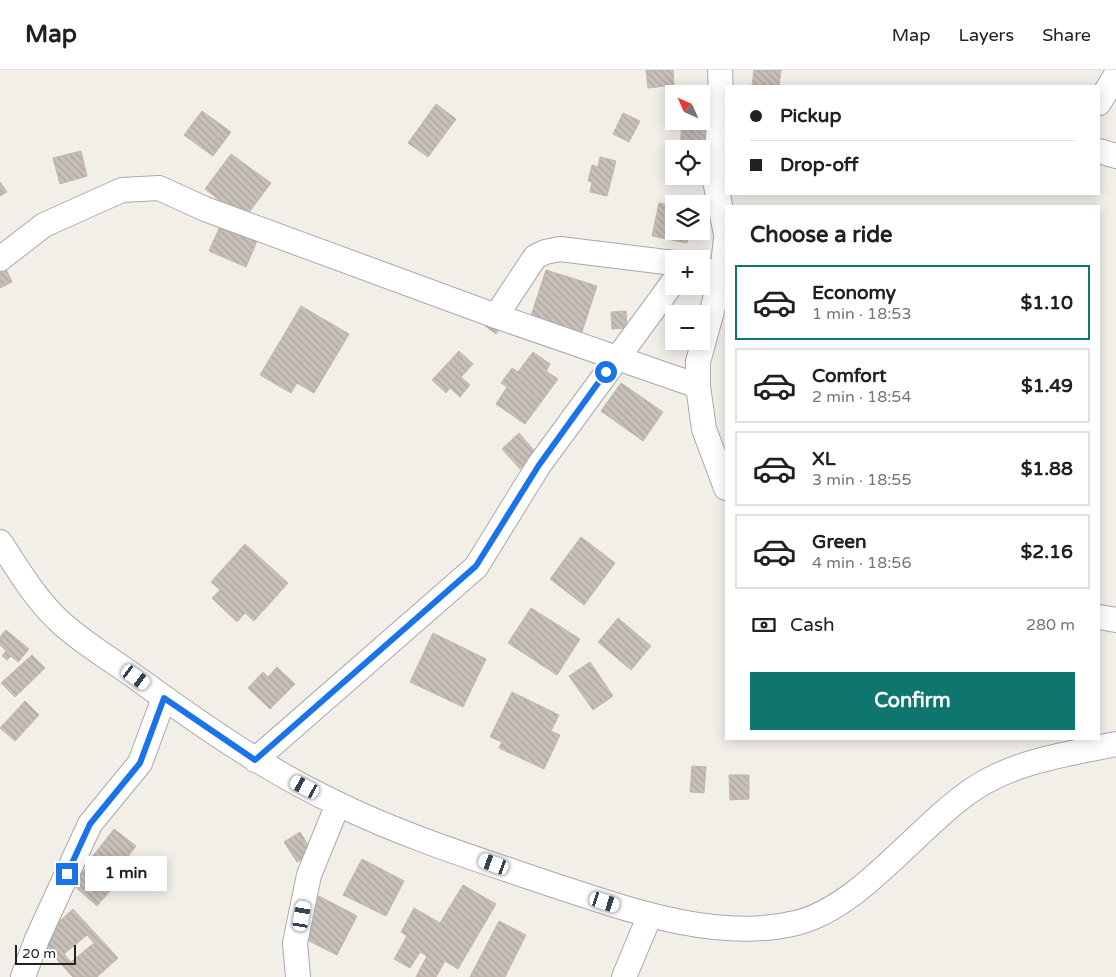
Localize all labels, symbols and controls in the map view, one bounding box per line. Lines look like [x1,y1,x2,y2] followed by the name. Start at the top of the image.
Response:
[25,20,77,49] text: Map
[892,24,931,46] text: Map
[959,24,1014,46] text: Layers
[1042,24,1091,46] text: Share
[665,85,710,130] north arrow
[665,85,710,350] map controls
[780,105,841,127] text: Pickup
[665,140,710,185] button: locate
[780,154,859,176] text: Drop-off
[665,195,710,240] button: layers
[750,222,893,248] text: Choose a ride
[665,250,710,295] button: +
[752,280,797,325] icon: car
[812,282,896,304] text: Economy
[1021,292,1073,314] text: $1.10
[812,304,911,324] text: 1 min · 18:53
[665,305,710,350] button: −
[595,361,617,383] route start
[752,363,797,408] icon: car
[812,365,886,387] text: Comfort
[1021,375,1073,397] text: $1.49
[812,387,911,407] text: 2 min · 18:54
[752,446,797,491] icon: car
[812,448,836,470] text: XL
[1021,458,1073,480] text: $1.88
[812,470,911,490] text: 3 min · 18:55
[752,529,797,574] icon: car
[812,531,866,553] text: Green
[1021,541,1073,563] text: $2.16
[812,553,911,573] text: 4 min · 18:56
[750,611,778,639] icon: cash
[790,614,835,636] text: Cash
[1026,615,1075,635] text: 280 m
[119,662,152,692] car
[750,672,1075,730] button: Confirm
[288,773,321,801] car
[477,852,510,876] car
[84,856,167,892] callout: 1 min
[56,863,78,885] route end
[105,863,147,883] text: 1 min
[588,890,621,914] car
[292,900,311,932] car
[15,942,76,965] scale bar
[22,945,56,962] text: 20 m

